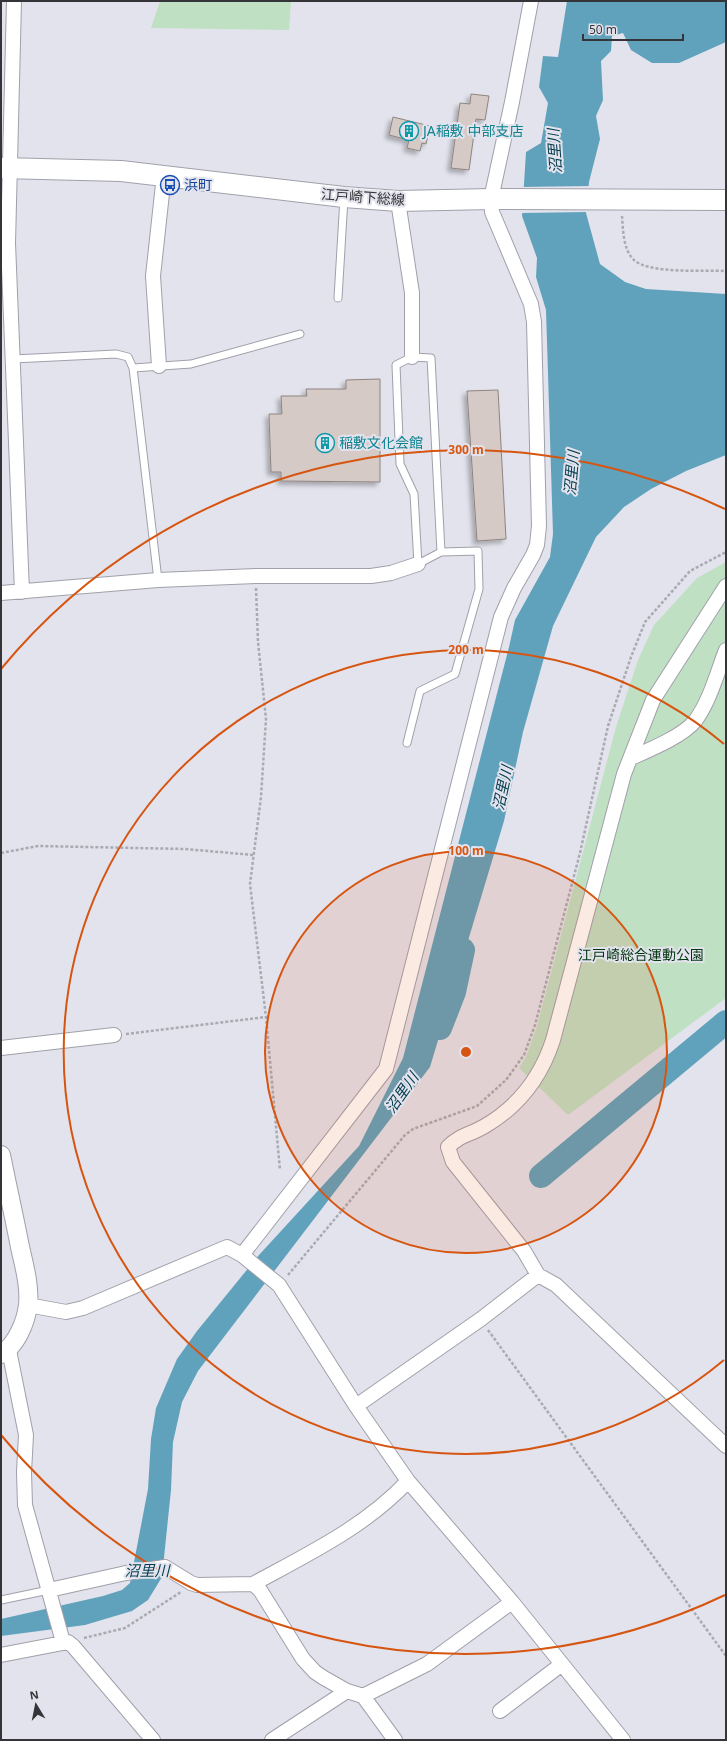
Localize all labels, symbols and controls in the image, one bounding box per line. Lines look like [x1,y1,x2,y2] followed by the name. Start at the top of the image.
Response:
[583,16,683,42] scale bar
[589,21,617,38] text: 50 m
[398,120,420,142] building icon: JA稲敷 中部支店
[421,121,523,140] place label: JA稲敷 中部支店
[542,126,566,174] water label: 沼里川
[159,174,181,196] bus stop icon: 浜町
[184,175,212,194] place label: 浜町
[320,184,406,209] street label: 江戸崎下総線
[314,432,336,454] building icon: 稲敷文化会館
[339,433,423,452] place label: 稲敷文化会館
[448,441,484,458] text: 300 m
[559,448,583,496] water label: 沼里川
[448,641,484,658] text: 200 m
[488,762,517,812] water label: 沼里川
[448,842,484,859] text: 100 m
[578,945,704,964] park label: 江戸崎総合運動公園
[459,1045,473,1059] centre of rings
[380,1067,423,1117] water label: 沼里川
[124,1560,171,1580] water label: 沼里川
[16,1685,56,1725] north arrow
[28,1686,40,1703] text: N

